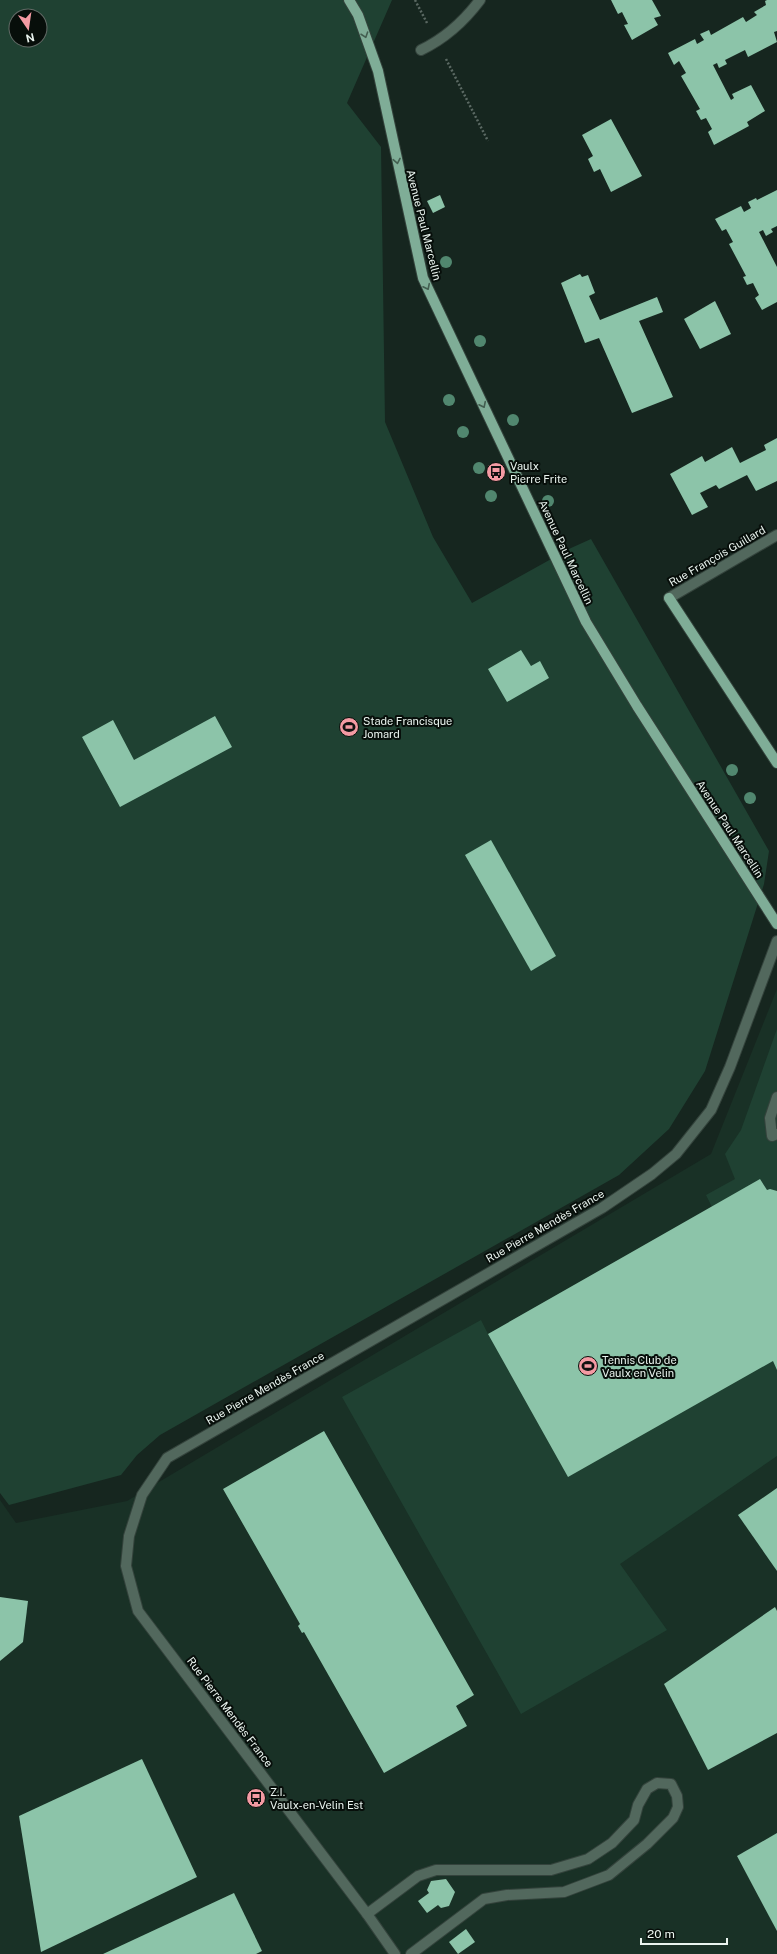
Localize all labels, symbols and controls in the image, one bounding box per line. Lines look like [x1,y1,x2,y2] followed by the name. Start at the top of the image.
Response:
[8,8,48,48] north arrow
[25,31,36,45] text: N
[360,32,369,39] one-way arrow
[392,158,400,164] one-way arrow
[404,168,444,282] street label: Avenue Paul Marcellin
[422,283,430,291] one-way arrow
[478,400,486,408] one-way arrow
[510,460,567,485] place label: Vaulx Pierre Frite
[485,461,507,483] bus stop icon: Vaulx Pierre Frite
[537,498,595,606] street label: Avenue Paul Marcellin
[667,523,768,589] street label: Rue François Guillard
[363,715,452,740] place label: Stade Francisque Jomard
[338,716,360,738] sports icon: Stade Francisque Jomard
[694,778,766,880] street label: Avenue Paul Marcellin
[484,1187,606,1265] street label: Rue Pierre Mendès France
[204,1349,326,1427] street label: Rue Pierre Mendès France
[602,1354,677,1379] place label: Tennis Club de Vaulx en Velin
[577,1355,599,1377] sports icon: Tennis Club de Vaulx en Velin
[185,1655,275,1769] street label: Rue Pierre Mendès France
[270,1786,363,1811] place label: Z.I. Vaulx-en-Velin Est
[245,1787,267,1809] bus stop icon: Z.I. Vaulx-en-Velin Est
[641,1920,727,1946] scale bar
[647,1927,675,1941] text: 20 m

